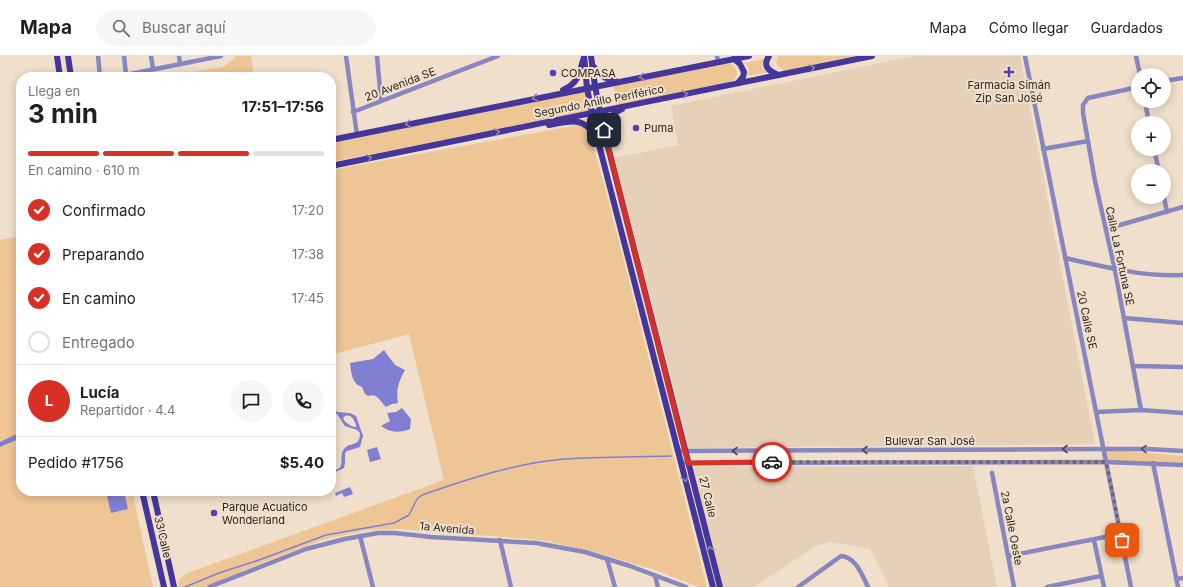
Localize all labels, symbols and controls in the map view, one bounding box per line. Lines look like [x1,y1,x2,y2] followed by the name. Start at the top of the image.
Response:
[96,10,376,46] search box
[20,16,72,39] text: Mapa
[110,17,132,39] icon: search
[142,18,226,37] text: Buscar aquí
[930,19,967,36] text: Mapa
[989,19,1069,36] text: Cómo llegar
[1091,19,1163,36] text: Guardados
[363,64,437,104] street label: 20 Avenida SE
[809,65,816,73] one-way arrow
[561,66,616,80] place label: COMPASA
[1004,67,1014,77] marker: Farmacia Simán Zip San José
[548,68,558,78] marker: COMPASA
[1131,68,1171,204] map controls
[1131,68,1171,108] button: locate
[639,73,645,81] one-way arrow
[968,78,1050,105] place label: Farmacia Simán Zip San José
[533,81,665,120] street label: Segundo Anillo Periférico
[28,83,80,99] text: Llega en
[682,90,688,98] one-way arrow
[532,94,539,102] one-way arrow
[242,97,324,116] text: 17:51–17:56
[28,98,98,129] text: 3 min
[587,113,621,147] pin
[1131,116,1171,156] button: +
[593,119,615,141] icon: home
[405,120,411,128] one-way arrow
[644,121,673,135] place label: Puma
[631,123,641,133] marker: Puma
[493,128,500,136] one-way arrow
[366,154,372,163] one-way arrow
[28,162,140,178] text: En camino · 610 m
[1131,164,1171,204] button: −
[28,199,50,221] icon: check
[62,201,146,220] text: Confirmado
[292,202,324,218] text: 17:20
[1103,205,1137,307] street label: Calle La Fortuna SE
[28,243,50,265] icon: check
[62,245,145,264] text: Preparando
[292,246,324,262] text: 17:38
[28,287,50,309] icon: check
[62,289,136,308] text: En camino
[1074,289,1100,351] street label: 20 Calle SE
[292,290,324,306] text: 17:45
[62,333,135,352] text: Entregado
[230,380,272,422] button: chat
[282,380,324,422] button: phone
[80,383,119,402] text: Lucía
[45,391,53,410] text: L
[80,402,175,418] text: Repartidor · 4.4
[885,434,975,448] street label: Bulevar San José
[752,442,792,482] courier
[1062,445,1068,453] one-way arrow
[1141,445,1147,454] one-way arrow
[862,446,868,454] one-way arrow
[732,447,738,455] one-way arrow
[761,451,783,473] icon: car
[28,453,124,472] text: Pedido #1756
[280,453,324,472] text: $5.40
[680,475,689,482] one-way arrow
[696,475,720,519] street label: 27 Calle
[998,490,1026,566] street label: 2a Calle Oeste
[222,500,308,527] place label: Parque Acuatico Wonderland
[209,508,219,518] marker: Parque Acuatico Wonderland
[151,515,175,559] street label: 33 Calle
[419,519,475,537] street label: 1a Avenida
[1105,523,1139,557] pin
[1111,529,1133,551] icon: bag
[707,546,715,552] one-way arrow

